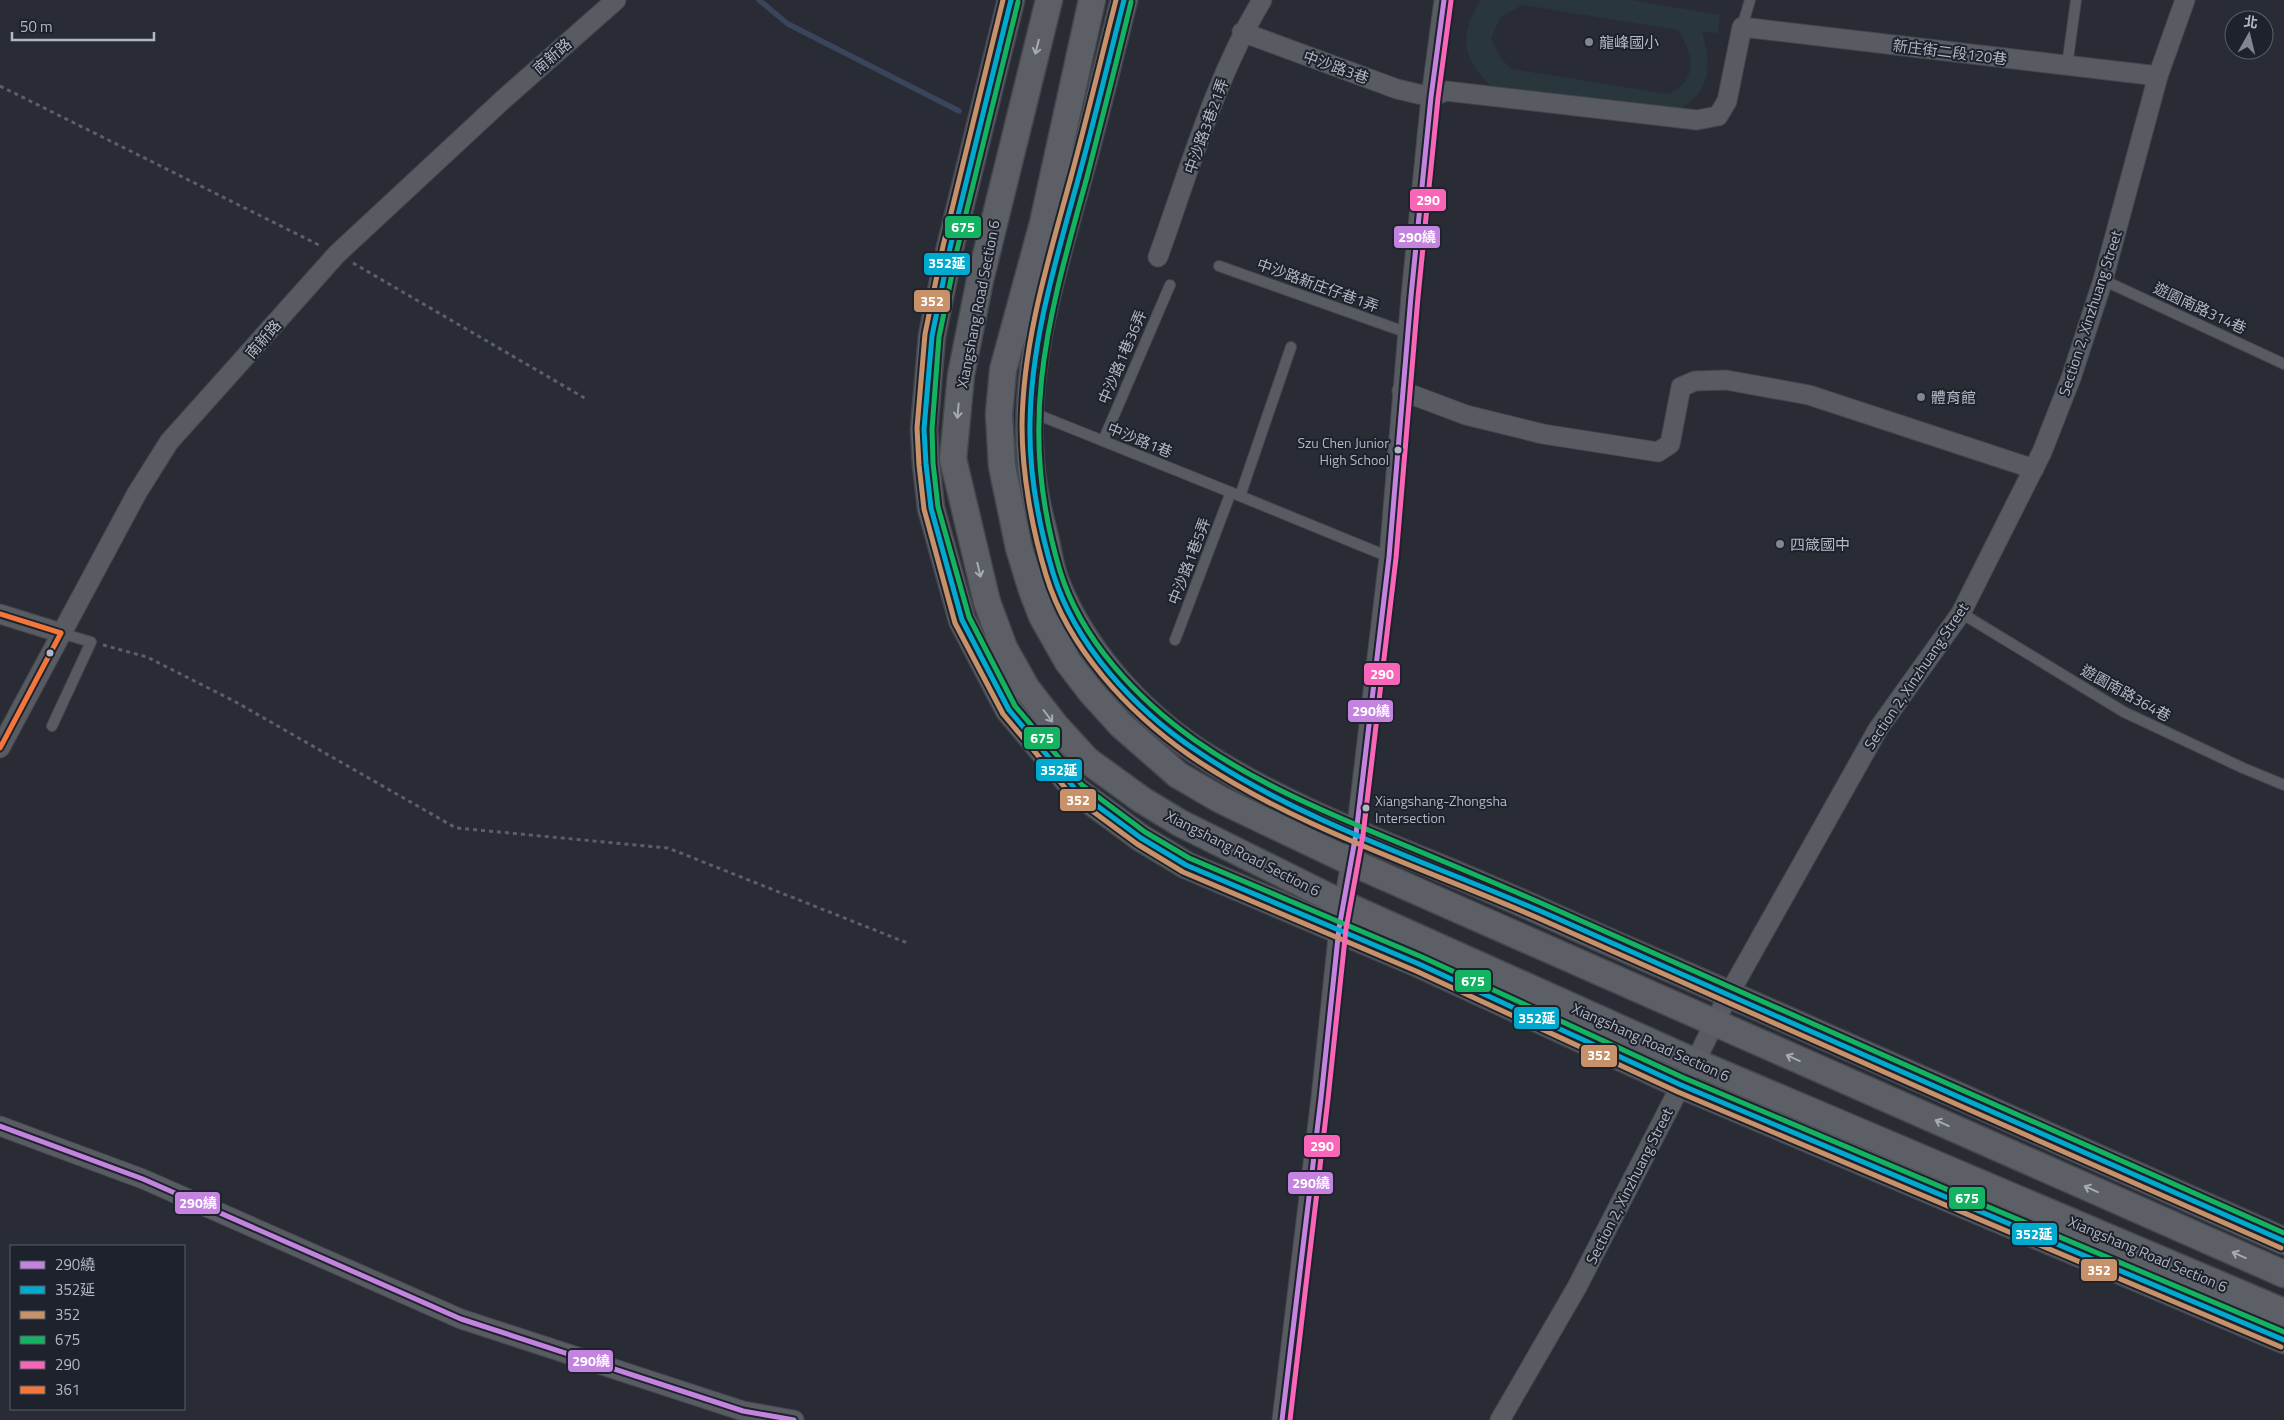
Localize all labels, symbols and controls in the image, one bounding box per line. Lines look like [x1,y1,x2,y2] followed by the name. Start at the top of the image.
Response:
[12,10,155,42] scale bar
[2224,10,2274,60] north arrow
[2242,10,2259,33] text: 北
[20,15,53,38] text: 50 m
[1599,31,1659,54] place label: 龍峰國小
[527,33,577,79] street label: 南新路
[1891,34,2009,70] street label: 新庄街二段120巷
[1583,36,1595,48] marker: 龍峰國小
[1032,39,1041,55] one-way arrow
[1300,44,1372,90] street label: 中沙路3巷
[1178,75,1234,177] street label: 中沙路3巷21弄
[1409,188,1447,212] line badge: 290
[1416,189,1440,210] text: 290
[944,215,982,239] line badge: 675
[951,216,975,237] text: 675
[950,218,1006,390] street label: Xiangshang Road Section 6
[1393,225,1441,249] line badge: 290繞
[1398,226,1436,247] text: 290繞
[2052,227,2128,399] street label: Section 2, Xinzhuang Street
[923,252,971,276] line badge: 352延
[928,252,966,273] text: 352延
[1254,252,1382,318] street label: 中沙路新庄仔巷1弄
[2150,276,2250,340] street label: 遊園南路314巷
[913,289,951,313] line badge: 352
[920,290,944,311] text: 352
[1092,306,1152,408] street label: 中沙路1巷36弄
[240,314,286,364] street label: 南新路
[1931,386,1976,409] place label: 體育館
[1915,391,1927,403] marker: 體育館
[954,403,963,419] one-way arrow
[1104,417,1176,463] street label: 中沙路1巷
[1297,432,1389,470] place label: Szu Chen Junior High School
[1393,445,1403,455] marker: Szu Chen Junior High School
[1162,514,1216,608] street label: 中沙路1巷5弄
[1790,533,1850,556] place label: 四箴國中
[1774,538,1786,550] marker: 四箴國中
[975,562,984,578] one-way arrow
[1858,597,1974,754] street label: Section 2, Xinzhuang Street
[45,648,55,658] unlabelled marker
[2077,659,2175,727] street label: 遊園南路364巷
[1363,662,1401,686] line badge: 290
[1370,663,1394,684] text: 290
[1347,699,1394,723] line badge: 290繞
[1352,700,1390,721] text: 290繞
[1042,709,1053,722] one-way arrow
[1023,726,1061,750] line badge: 675
[1030,727,1054,748] text: 675
[1035,758,1083,782] line badge: 352延
[1040,759,1078,780] text: 352延
[1059,788,1097,812] line badge: 352
[1066,789,1090,810] text: 352
[1375,790,1507,828] place label: Xiangshang-Zhongsha Intersection
[1361,803,1371,813] marker: Xiangshang-Zhongsha Intersection
[1162,804,1324,902] street label: Xiangshang Road Section 6
[1454,969,1492,993] line badge: 675
[1461,970,1485,991] text: 675
[1568,997,1734,1087] street label: Xiangshang Road Section 6
[1513,1006,1560,1030] line badge: 352延
[1518,1007,1556,1028] text: 352延
[1580,1044,1618,1068] line badge: 352
[1587,1044,1611,1065] text: 352
[1786,1052,1801,1062] one-way arrow
[1580,1103,1679,1268] street label: Section 2, Xinzhuang Street
[1935,1118,1950,1128] one-way arrow
[1303,1134,1341,1158] line badge: 290
[1310,1135,1334,1156] text: 290
[1287,1171,1334,1195] line badge: 290繞
[1292,1172,1330,1193] text: 290繞
[2084,1183,2099,1193] one-way arrow
[1948,1186,1986,1210] line badge: 675
[1955,1187,1979,1208] text: 675
[174,1191,221,1215] line badge: 290繞
[179,1192,217,1213] text: 290繞
[2065,1210,2231,1298] street label: Xiangshang Road Section 6
[2011,1222,2058,1246] line badge: 352延
[2015,1223,2053,1244] text: 352延
[10,1245,185,1410] legend
[2232,1249,2247,1259] one-way arrow
[55,1253,95,1276] text: 290繞
[2080,1258,2118,1282] line badge: 352
[2087,1259,2111,1280] text: 352
[55,1278,95,1301] text: 352延
[55,1303,80,1326] text: 352
[55,1328,80,1351] text: 675
[567,1349,614,1373] line badge: 290繞
[572,1350,610,1371] text: 290繞
[55,1353,80,1376] text: 290
[55,1378,80,1401] text: 361

